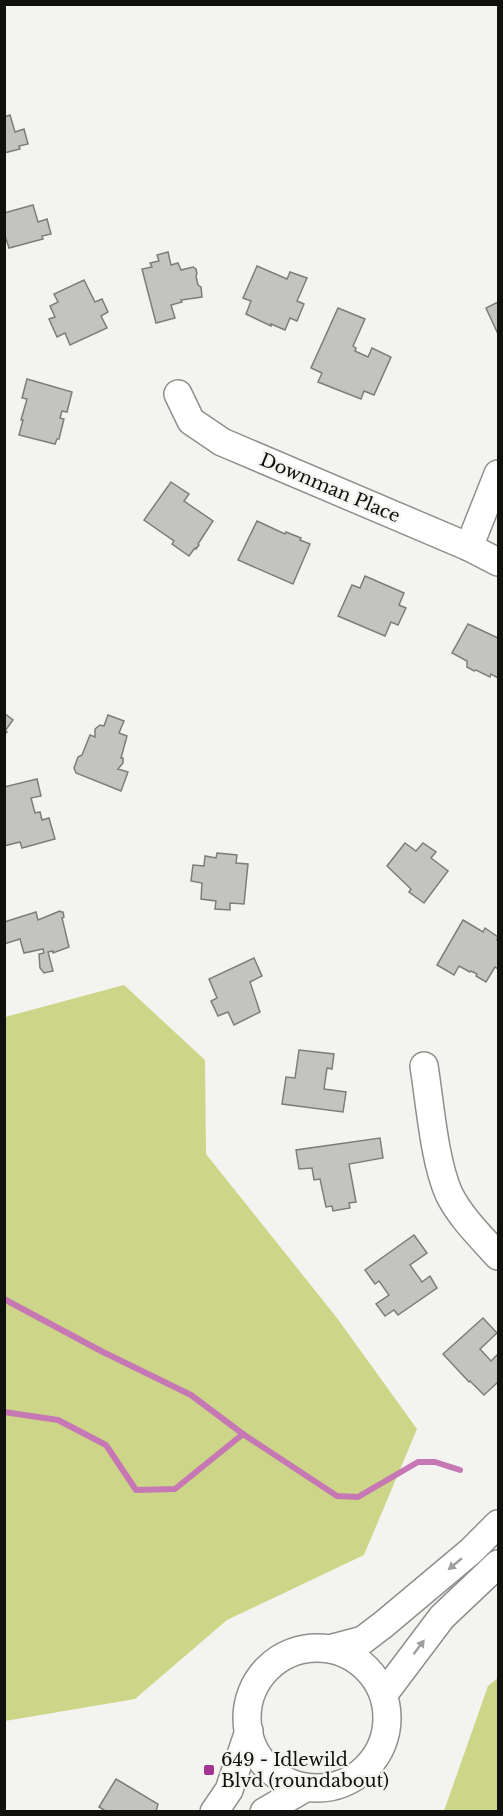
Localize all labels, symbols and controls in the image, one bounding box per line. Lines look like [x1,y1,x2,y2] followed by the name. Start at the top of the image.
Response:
[257,449,403,527] street label: Downman Place
[447,1557,463,1570] one-way arrow
[413,1639,425,1655] one-way arrow
[221,1749,389,1792] place label: 649 - Idlewild Blvd (roundabout)
[202,1763,216,1777] marker: 649 - Idlewild Blvd (roundabout)

